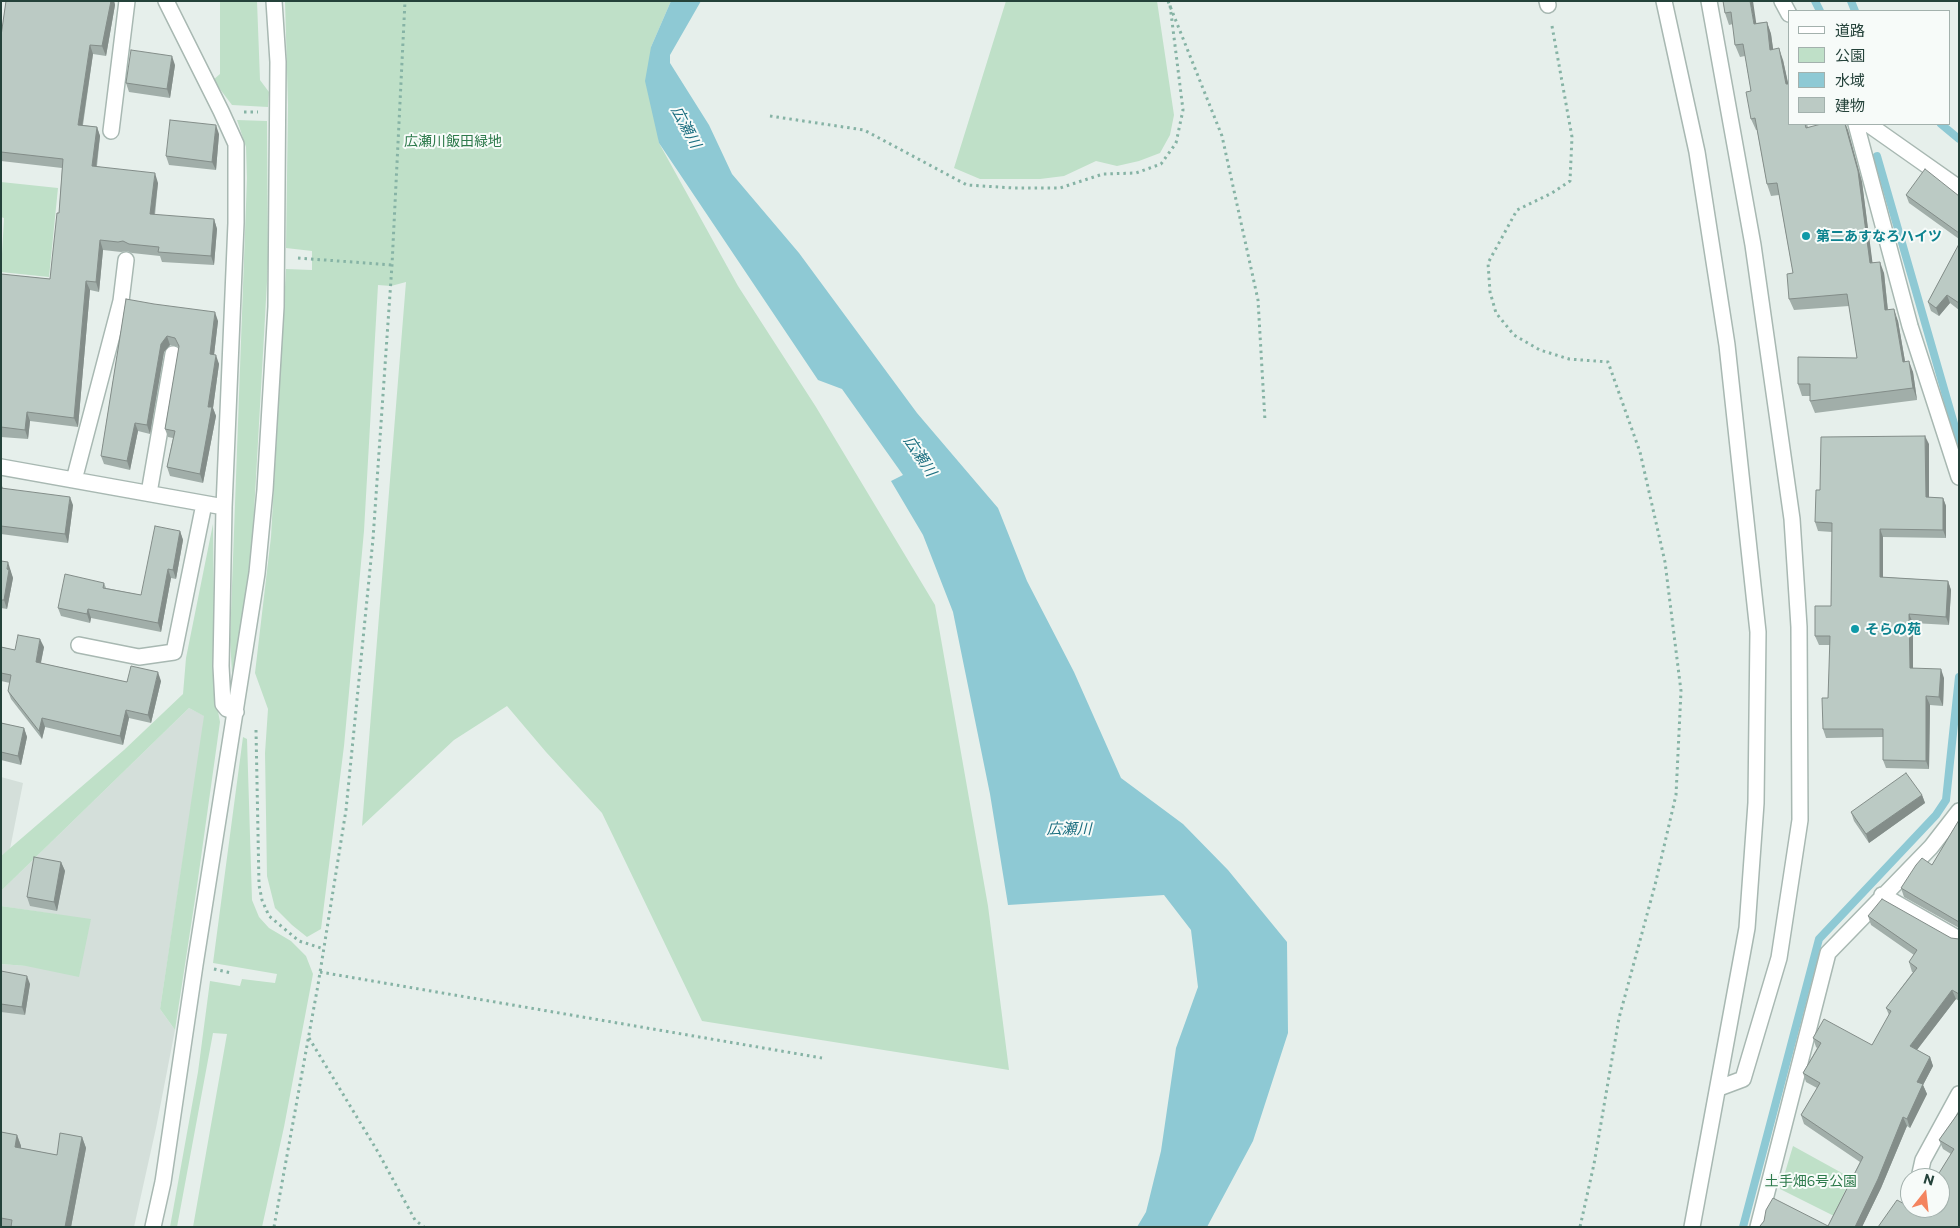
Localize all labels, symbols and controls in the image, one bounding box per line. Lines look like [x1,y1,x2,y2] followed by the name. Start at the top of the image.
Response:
[1788,10,1950,125] legend
[1835,21,1865,39] text: 道路
[1835,46,1865,64] text: 公園
[1835,71,1865,89] text: 水域
[1835,96,1865,114] text: 建物
[667,103,705,151] water label: 広瀬川
[404,133,502,149] park label: 広瀬川飯田緑地
[1816,228,1942,244] place label: 第二あすなろハイツ
[1800,230,1812,242] marker: 第二あすなろハイツ
[900,432,940,480] water label: 広瀬川
[1865,621,1921,637] place label: そらの苑
[1849,623,1861,635] marker: そらの苑
[1047,820,1091,838] water label: 広瀬川
[1900,1168,1950,1218] north arrow
[1922,1169,1936,1189] text: N
[1765,1173,1857,1189] park label: 土手畑6号公園

